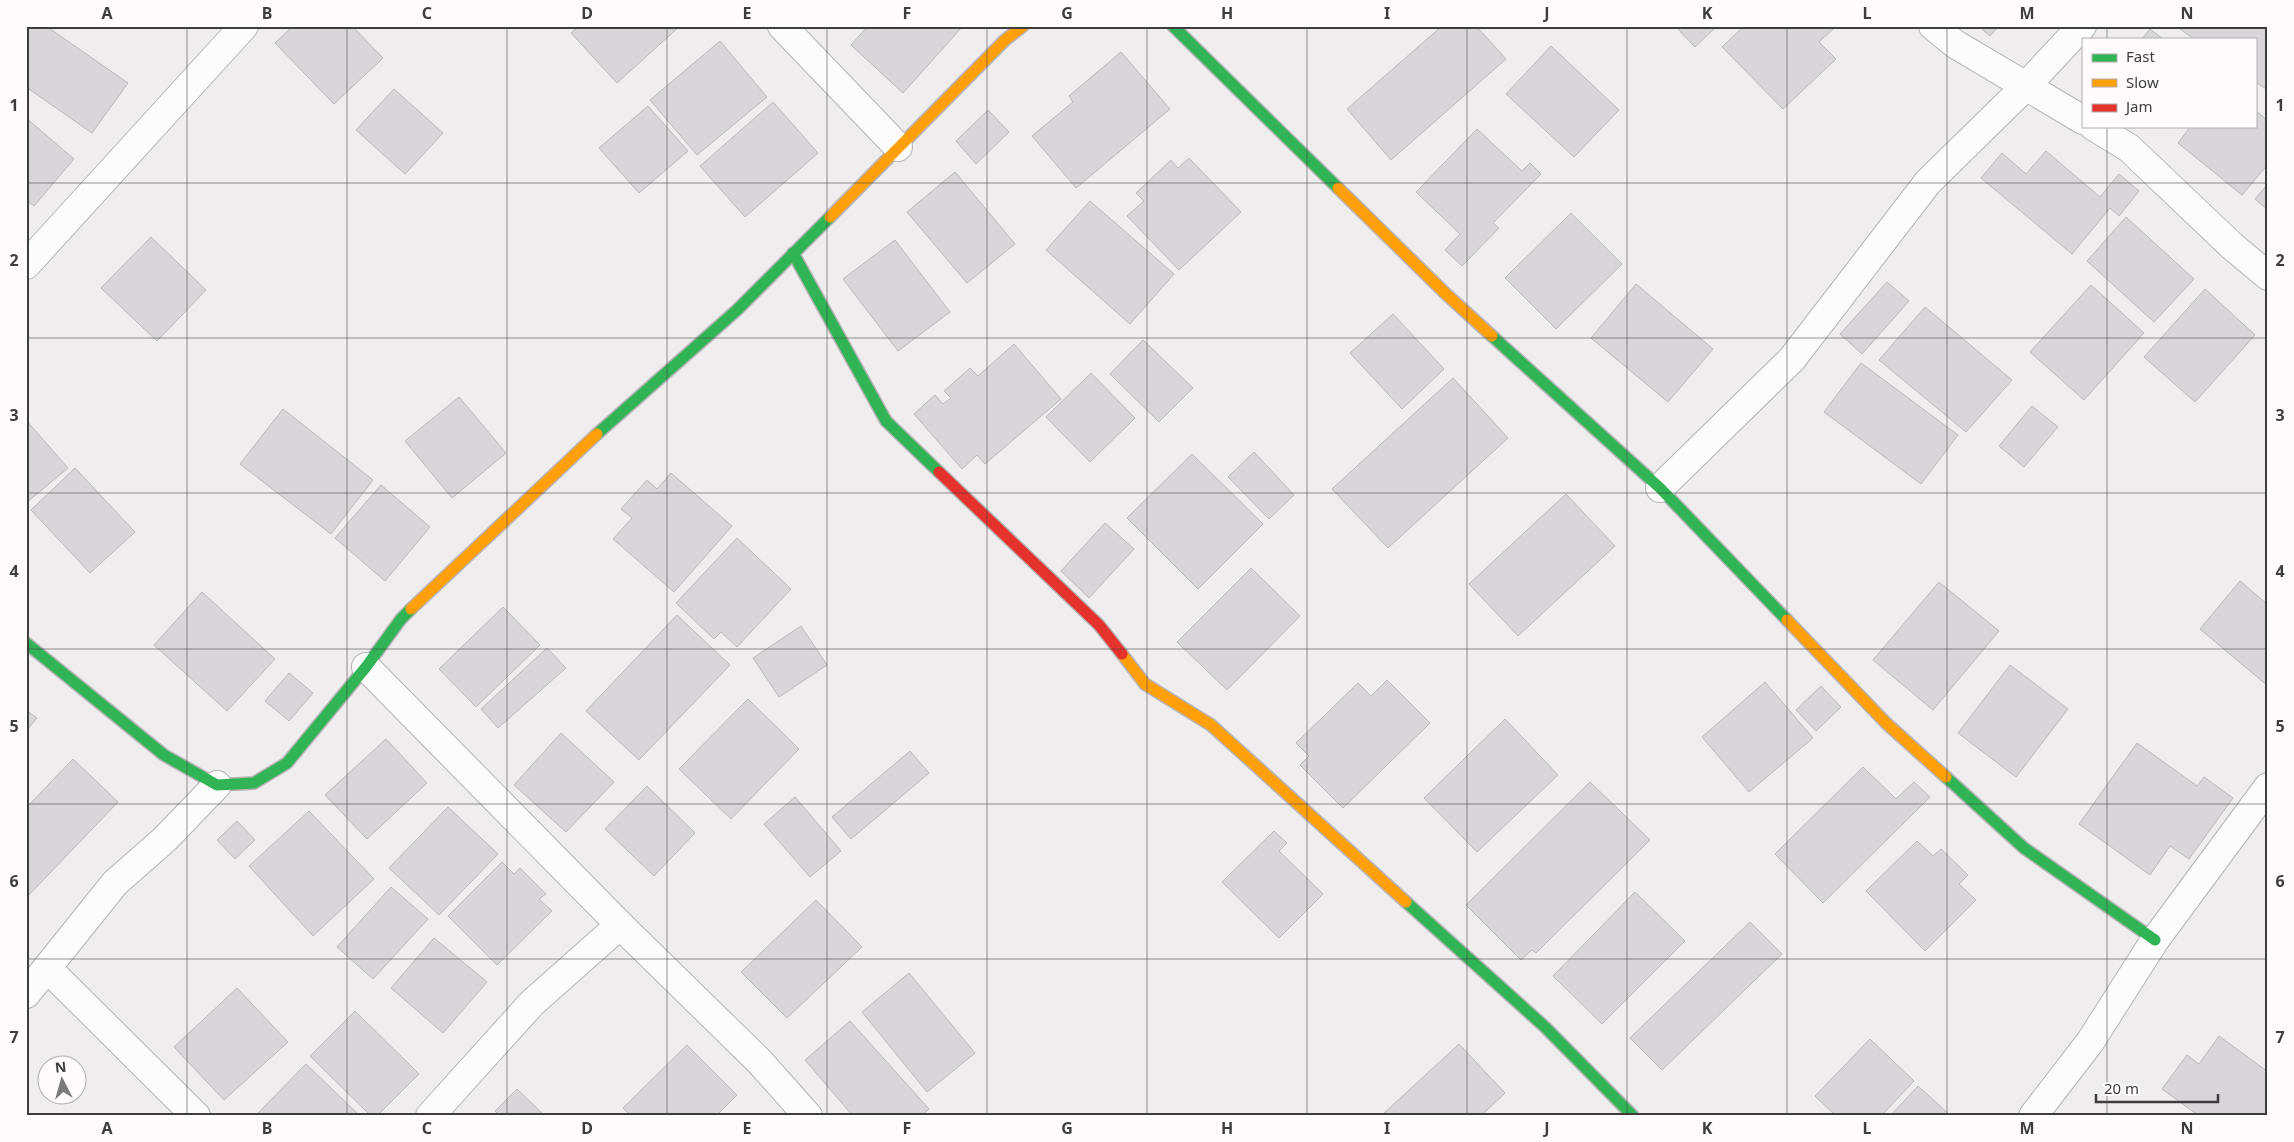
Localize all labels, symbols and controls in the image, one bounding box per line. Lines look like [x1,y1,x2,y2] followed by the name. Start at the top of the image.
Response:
[101,2,113,24] text: A
[262,2,272,24] text: B
[422,2,432,24] text: C
[581,2,593,24] text: D
[743,2,752,24] text: E
[903,2,911,24] text: F
[1061,2,1073,24] text: G
[1221,2,1233,24] text: H
[1384,2,1390,24] text: I
[1542,2,1550,24] text: J
[1702,2,1713,24] text: K
[1863,2,1872,24] text: L
[2019,2,2035,24] text: M
[2180,2,2194,24] text: N
[2082,38,2256,128] legend
[2126,46,2155,66] text: Fast
[2126,72,2159,92] text: Slow
[9,94,19,116] text: 1
[2275,94,2285,116] text: 1
[2124,96,2153,116] text: Jam
[9,249,19,271] text: 2
[2275,249,2285,271] text: 2
[9,404,19,426] text: 3
[2275,404,2285,426] text: 3
[9,560,19,582] text: 4
[2275,560,2285,582] text: 4
[9,715,19,737] text: 5
[2275,715,2285,737] text: 5
[9,870,19,892] text: 6
[2275,870,2285,892] text: 6
[9,1026,19,1048] text: 7
[2275,1026,2285,1048] text: 7
[38,1054,88,1104] north arrow
[54,1057,67,1077] text: N
[2096,1072,2219,1104] scale bar
[2104,1078,2139,1098] text: 20 m
[101,1117,113,1139] text: A
[262,1117,272,1139] text: B
[422,1117,432,1139] text: C
[581,1117,593,1139] text: D
[743,1117,752,1139] text: E
[903,1117,911,1139] text: F
[1061,1117,1073,1139] text: G
[1221,1117,1233,1139] text: H
[1384,1117,1390,1139] text: I
[1542,1117,1550,1139] text: J
[1702,1117,1713,1139] text: K
[1863,1117,1872,1139] text: L
[2019,1117,2035,1139] text: M
[2180,1117,2194,1139] text: N

